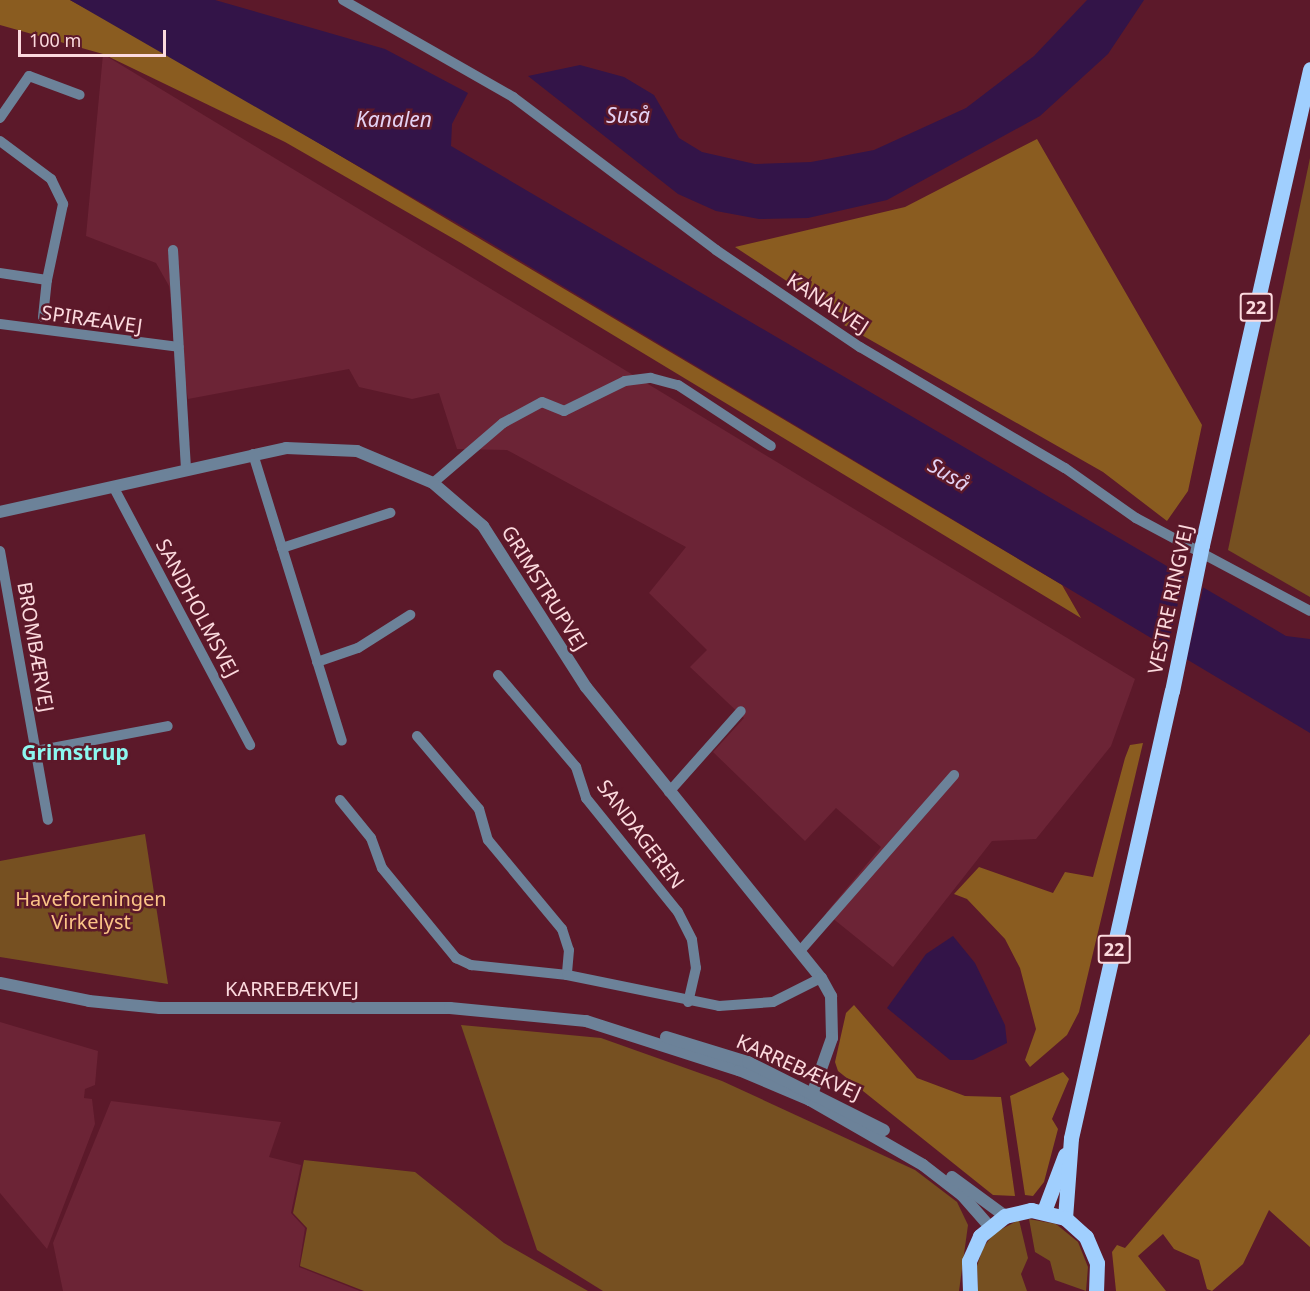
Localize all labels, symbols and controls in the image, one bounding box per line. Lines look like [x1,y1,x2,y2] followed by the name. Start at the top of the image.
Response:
[21,18,170,56] scale bar
[29,28,81,52] text: 100 m
[606,102,650,128] water label: Suså
[356,106,432,132] water label: Kanalen
[782,268,874,338] street label: KANALVEJ
[1240,292,1272,322] road number: 22
[40,300,144,338] street label: SPIRÆAVEJ
[924,452,974,496] water label: Suså
[497,521,593,655] street label: GRIMSTRUPVEJ
[1142,522,1198,676] street label: VESTRE RINGVEJ
[151,535,245,681] street label: SANDHOLMSVEJ
[13,580,59,714] street label: BROMBÆRVEJ
[21,739,129,765] district label: Grimstrup
[592,775,690,893] street label: SANDAGEREN
[15,886,167,933] park label: Haveforeningen Virkelyst
[1098,934,1130,964] road number: 22
[225,976,359,1000] street label: KARREBÆKVEJ
[733,1029,865,1105] street label: KARREBÆKVEJ

